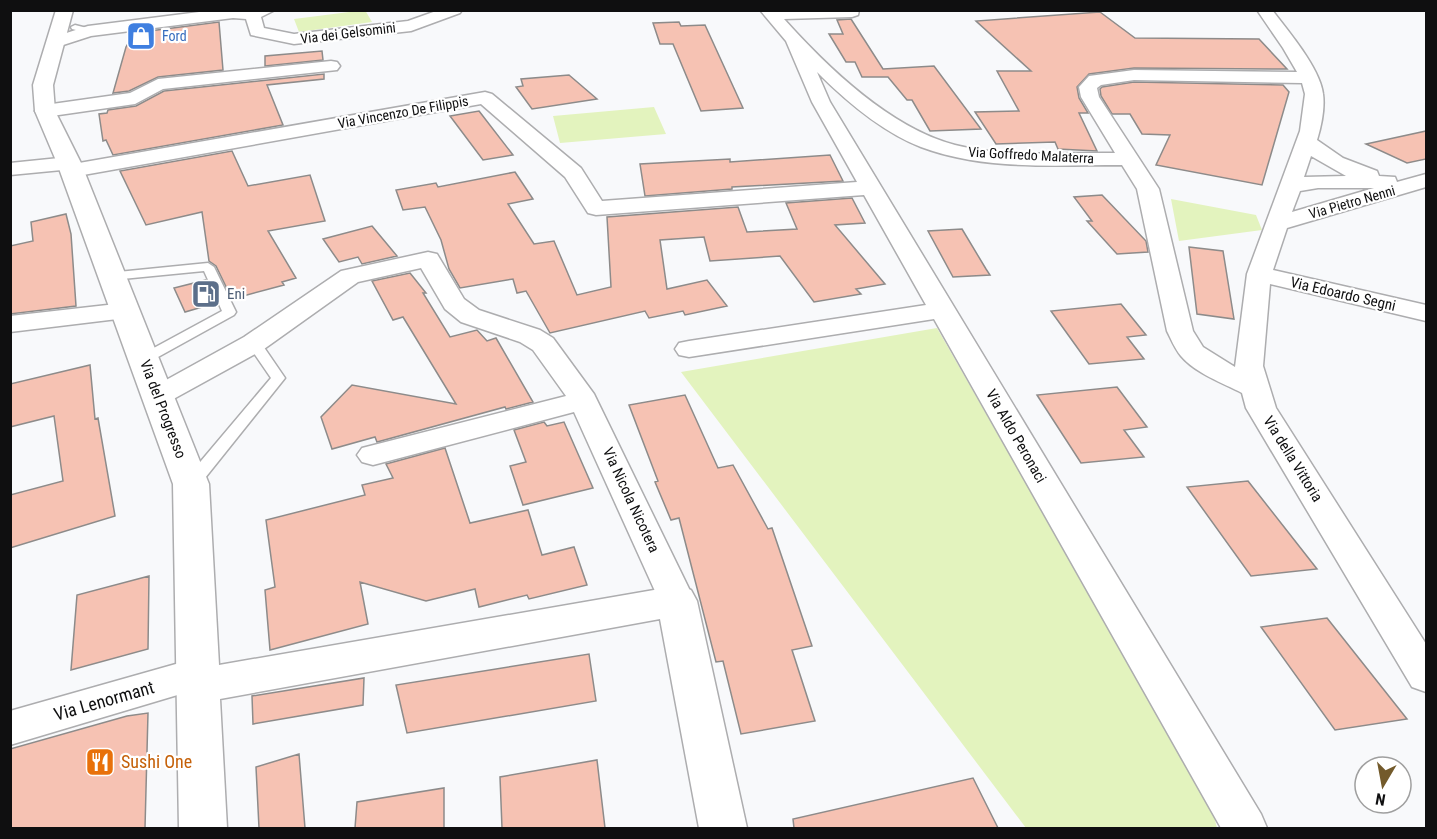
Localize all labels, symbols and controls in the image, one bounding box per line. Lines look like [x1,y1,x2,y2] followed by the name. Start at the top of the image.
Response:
[299,19,397,47] street label: Via dei Gelsomini
[125,20,157,52] shop icon: Ford
[162,28,187,44] place label: Ford
[336,93,470,131] street label: Via Vincenzo De Filippis
[968,144,1094,166] street label: Via Goffredo Malaterra
[1307,182,1397,222] street label: Via Pietro Nenni
[1288,273,1398,315] street label: Via Edoardo Segni
[190,278,222,310] fuel station icon: Eni
[227,285,245,303] place label: Eni
[136,357,190,461] street label: Via del Progresso
[982,386,1050,486] street label: Via Aldo Peronaci
[1259,413,1327,505] street label: Via della Vittoria
[599,445,663,555] street label: Via Nicola Nicotera
[51,676,156,725] street label: Via Lenormant
[84,746,116,778] restaurant icon: Sushi One
[121,751,192,772] place label: Sushi One
[1353,755,1413,815] north arrow
[1374,789,1387,809] text: N

